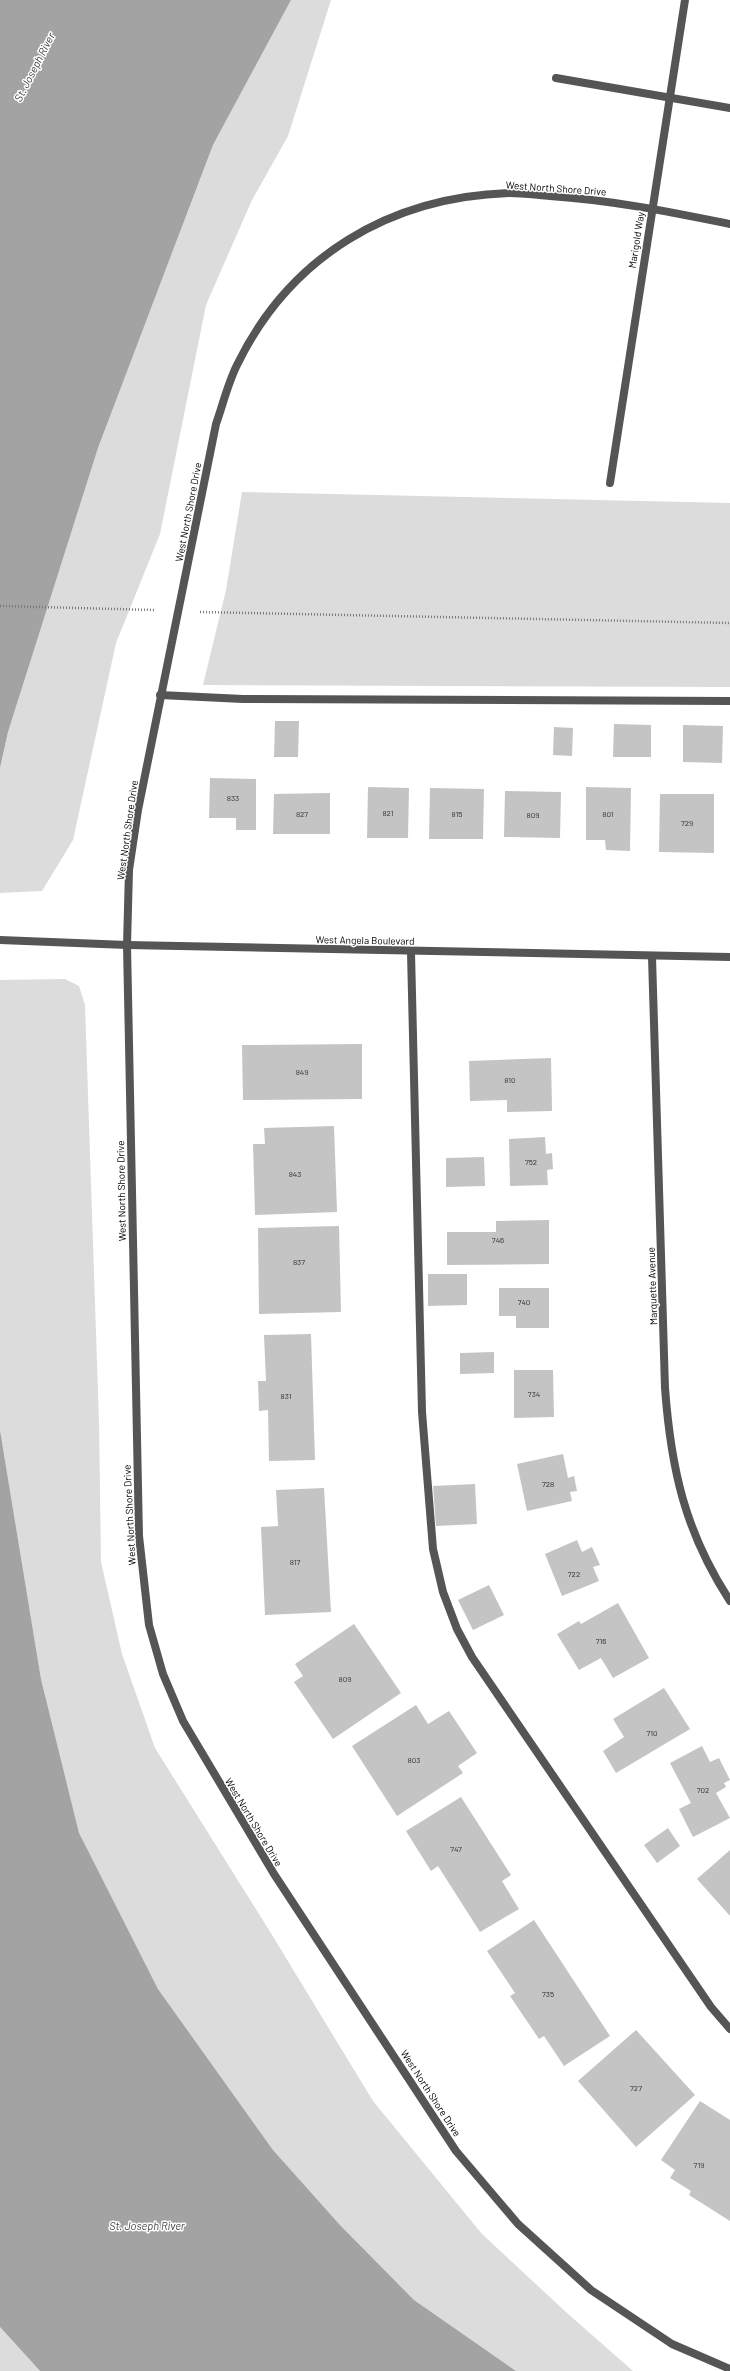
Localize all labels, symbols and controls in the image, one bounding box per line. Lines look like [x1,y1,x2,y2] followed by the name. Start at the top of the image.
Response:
[11,29,57,104] water label: St. Joseph River
[505,178,607,198] street label: West North Shore Drive
[626,211,646,269] street label: Marigold Way
[172,461,204,563] street label: West North Shore Drive
[114,779,140,881] street label: West North Shore Drive
[227,793,239,803] house number: 833
[382,808,394,818] house number: 821
[296,809,308,819] house number: 827
[452,809,462,819] house number: 815
[602,809,614,819] house number: 801
[527,810,539,820] house number: 809
[681,818,693,828] house number: 729
[315,933,415,947] street label: West Angela Boulevard
[296,1067,308,1077] house number: 849
[504,1075,516,1085] house number: 810
[114,1140,128,1242] street label: West North Shore Drive
[525,1157,537,1167] house number: 752
[289,1169,301,1179] house number: 843
[492,1235,504,1245] house number: 746
[645,1247,659,1325] street label: Marquette Avenue
[293,1257,305,1267] house number: 837
[518,1297,530,1307] house number: 740
[528,1389,540,1399] house number: 734
[280,1391,292,1401] house number: 831
[120,1464,138,1566] street label: West North Shore Drive
[542,1479,554,1489] house number: 728
[290,1557,300,1567] house number: 817
[568,1569,580,1579] house number: 722
[596,1636,606,1646] house number: 716
[339,1674,351,1684] house number: 809
[646,1728,658,1738] house number: 710
[408,1755,420,1765] house number: 803
[223,1776,285,1868] street label: West North Shore Drive
[697,1785,709,1795] house number: 702
[450,1844,462,1854] house number: 747
[542,1989,554,1999] house number: 735
[399,2047,463,2139] street label: West North Shore Drive
[630,2083,642,2093] house number: 727
[694,2160,704,2170] house number: 719
[109,2219,186,2232] water label: St. Joseph River

